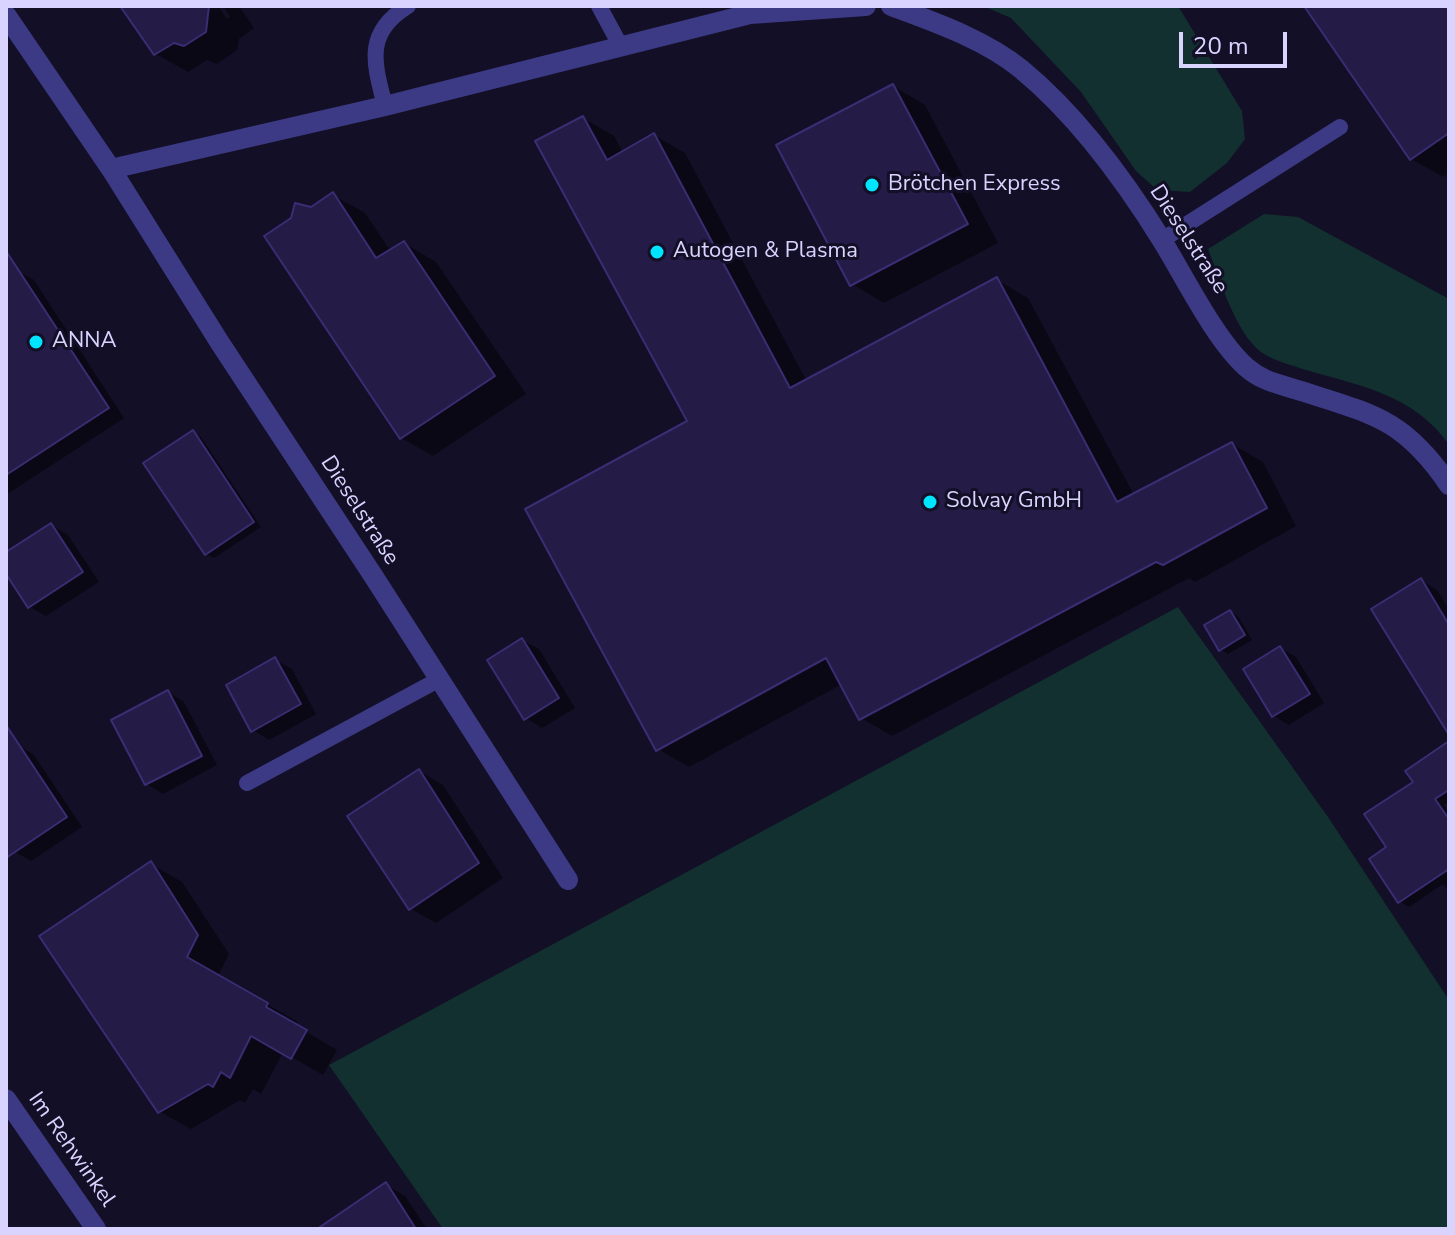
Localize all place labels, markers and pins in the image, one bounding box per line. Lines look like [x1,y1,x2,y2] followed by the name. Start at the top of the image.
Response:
[888,172,1061,198] place label: Brötchen Express
[863,176,881,194] marker: Brötchen Express
[673,239,858,265] place label: Autogen & Plasma
[648,243,666,261] marker: Autogen & Plasma
[52,329,117,355] place label: ANNA
[27,333,45,351] marker: ANNA
[946,489,1082,515] place label: Solvay GmbH
[921,493,939,511] marker: Solvay GmbH

